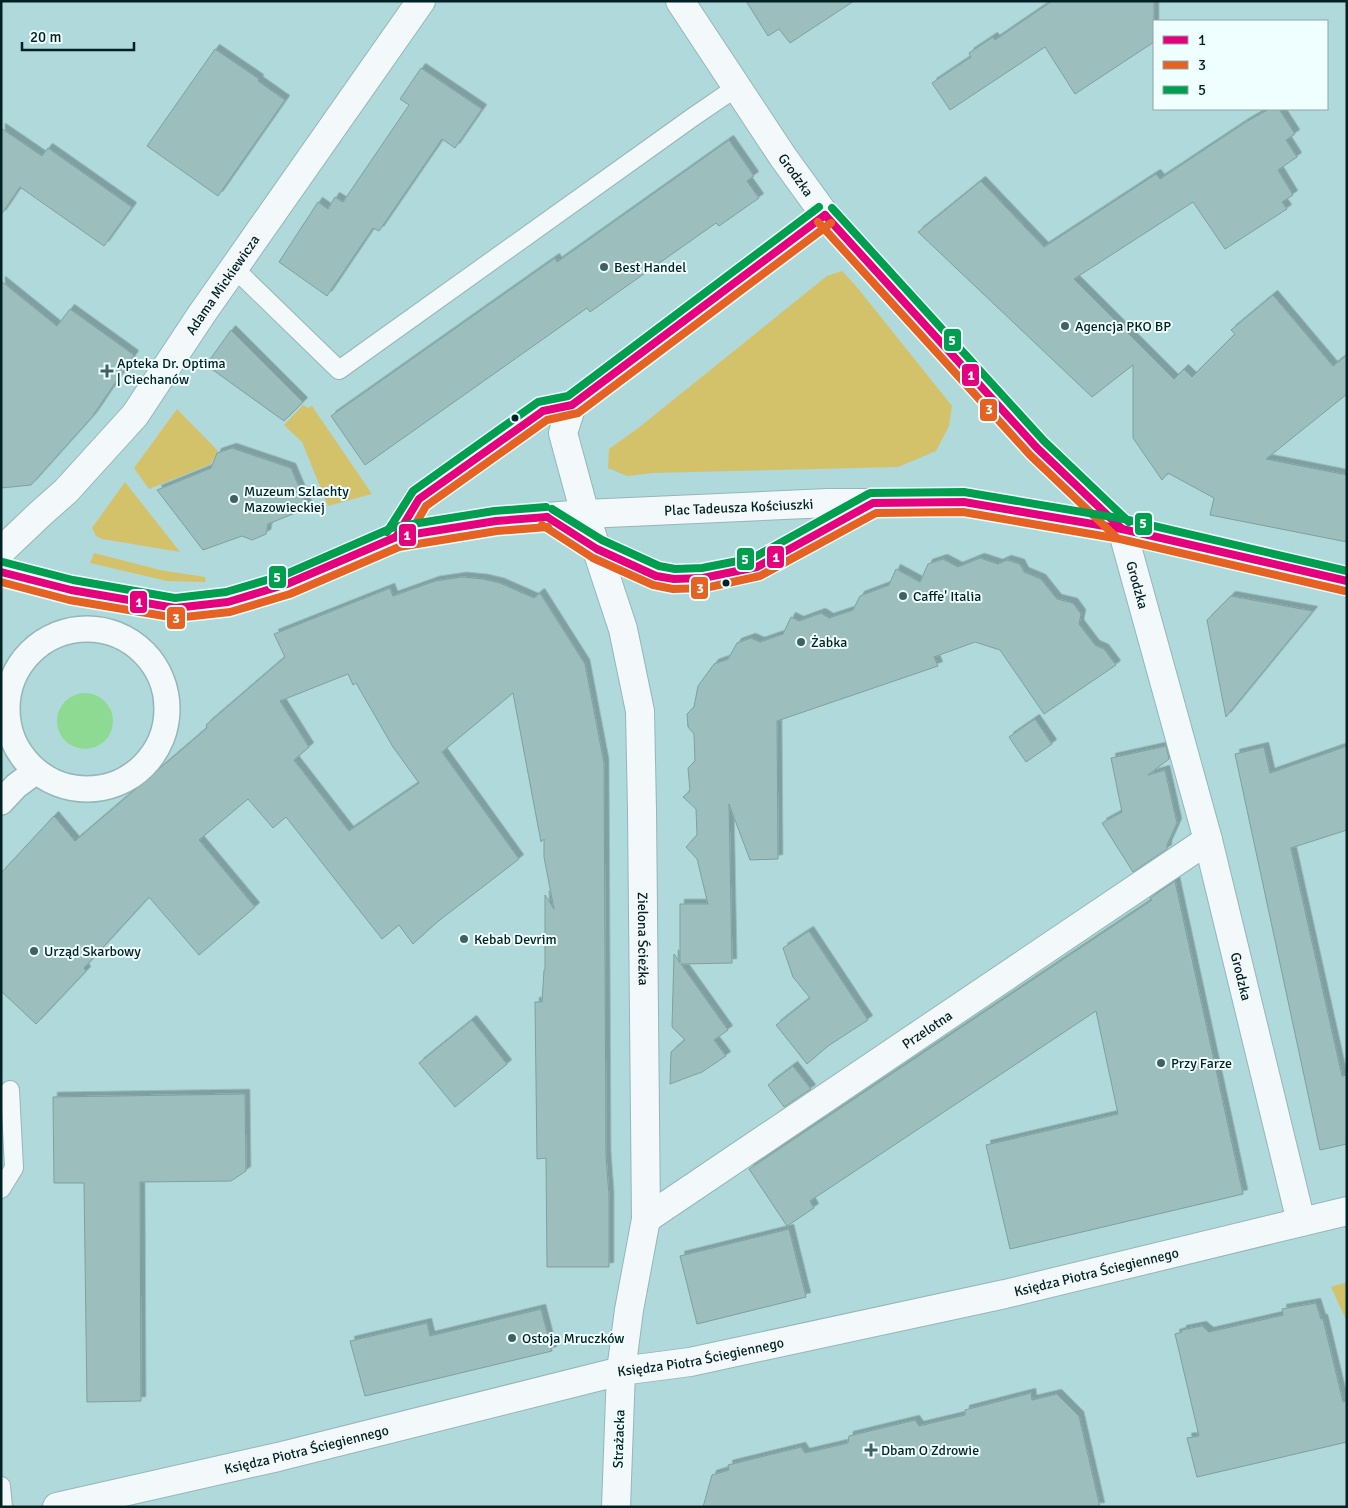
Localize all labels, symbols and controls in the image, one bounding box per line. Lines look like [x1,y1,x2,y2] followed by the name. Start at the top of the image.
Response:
[22,20,135,52] scale bar
[1153,20,1328,110] legend
[30,28,61,46] text: 20 m
[1198,31,1206,49] text: 1
[1198,56,1206,74] text: 3
[1198,81,1206,99] text: 5
[775,150,817,200] street label: Grodzka
[182,232,263,338] street label: Adama Mickiewicza
[614,259,686,276] place label: Best Handel
[598,261,610,273] marker: Best Handel
[1075,318,1171,335] place label: Agencja PKO BP
[1059,320,1071,332] marker: Agencja PKO BP
[943,328,962,352] line badge: 5
[948,332,956,349] text: 5
[117,355,226,388] place label: Apteka Dr. Optima | Ciechanów
[961,363,980,387] line badge: 1
[101,365,113,377] marker: Apteka Dr. Optima | Ciechanów
[967,367,975,384] text: 1
[979,398,998,422] line badge: 3
[985,401,993,418] text: 3
[510,413,520,423] unlabelled marker
[244,483,349,516] place label: Muzeum Szlachty Mazowieckiej
[228,493,240,505] marker: Muzeum Szlachty Mazowieckiej
[664,495,814,519] street label: Plac Tadeusza Kościuszki
[1134,512,1153,536] line badge: 5
[1139,515,1147,532] text: 5
[398,523,417,547] line badge: 1
[403,527,411,544] text: 1
[766,545,785,569] line badge: 1
[736,547,755,571] line badge: 5
[772,549,780,566] text: 1
[741,551,749,568] text: 5
[1123,559,1152,611] street label: Grodzka
[268,565,287,589] line badge: 5
[273,569,281,586] text: 5
[690,576,709,600] line badge: 3
[721,578,731,588] unlabelled marker
[696,580,704,597] text: 3
[913,588,981,605] place label: Caffe' Italia
[129,590,148,614] line badge: 1
[897,590,909,602] marker: Caffe' Italia
[135,594,143,611] text: 1
[166,606,186,630] line badge: 3
[172,610,180,627] text: 3
[811,634,847,651] place label: Żabka
[795,636,807,648] marker: Żabka
[634,892,652,986] street label: Zielona Ścieżka
[474,931,557,948] place label: Kebab Devrim
[458,933,470,945] marker: Kebab Devrim
[44,943,141,960] place label: Urząd Skarbowy
[28,945,40,957] marker: Urząd Skarbowy
[1227,951,1255,1002] street label: Grodzka
[899,1007,955,1052] street label: Przelotna
[1171,1055,1232,1072] place label: Przy Farze
[1155,1057,1167,1069] marker: Przy Farze
[1012,1244,1180,1300] street label: Księdza Piotra Ściegiennego
[522,1330,624,1347] place label: Ostoja Mruczków
[506,1332,518,1344] marker: Ostoja Mruczków
[616,1334,785,1380] street label: Księdza Piotra Ściegiennego
[609,1409,629,1469] street label: Strażacka
[222,1421,390,1477] street label: Księdza Piotra Ściegiennego
[881,1442,979,1459] place label: Dbam O Zdrowie
[865,1444,877,1456] marker: Dbam O Zdrowie

